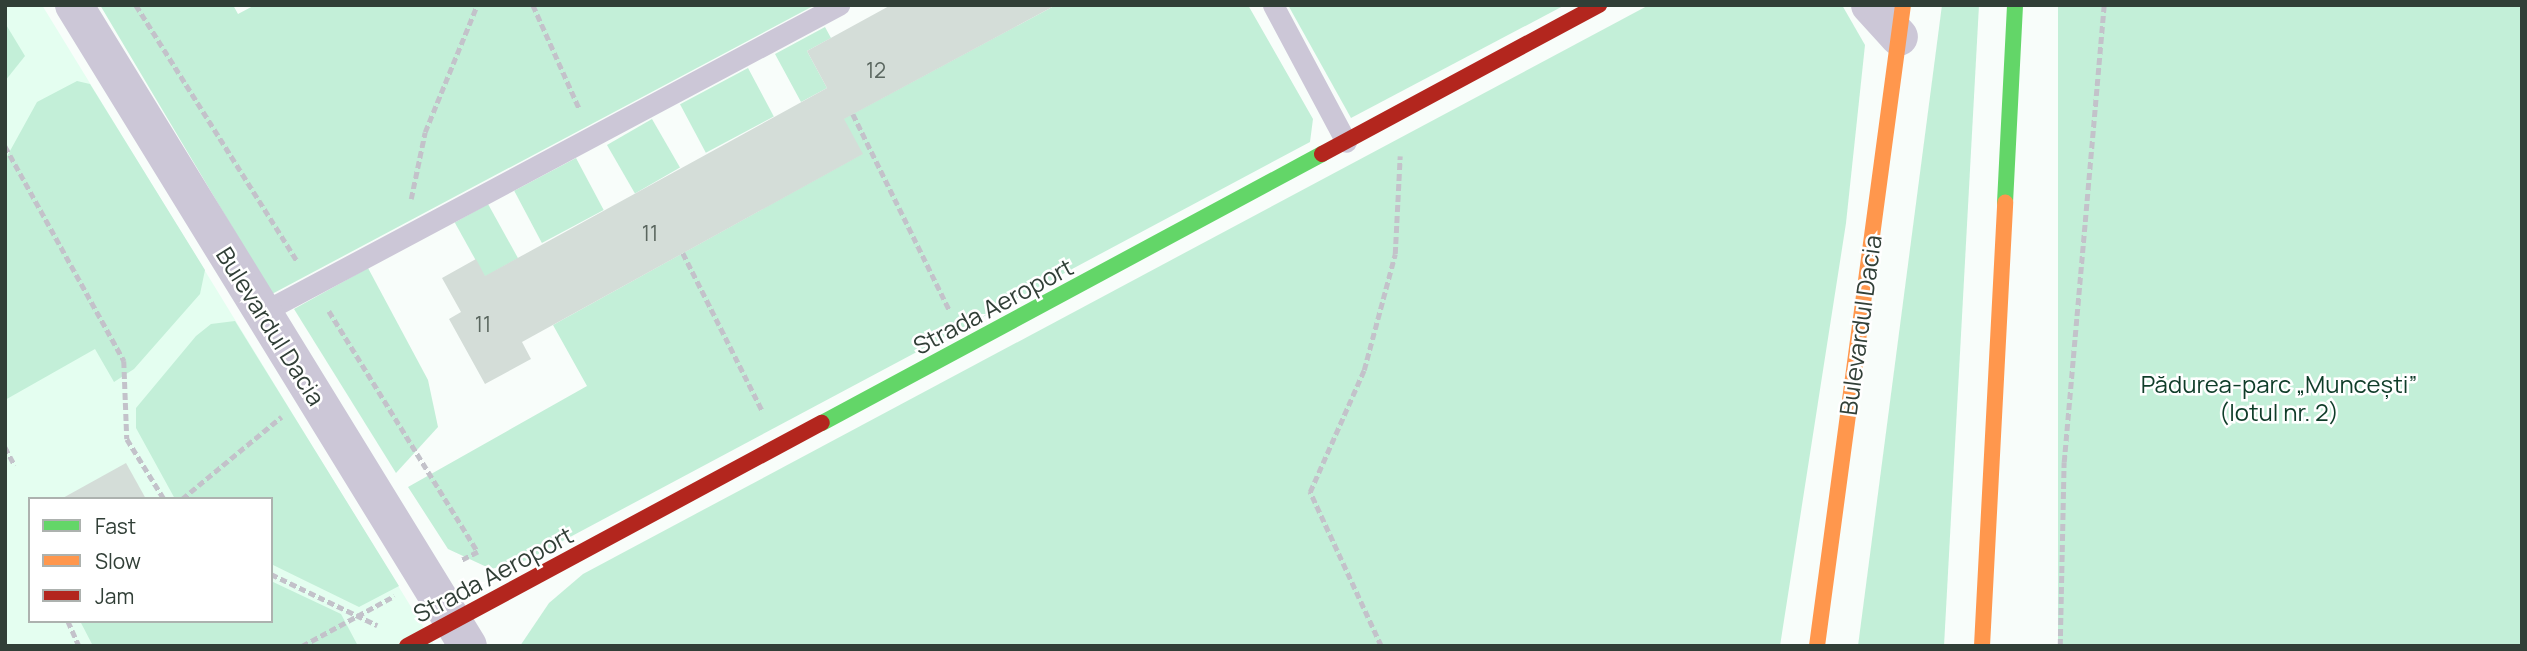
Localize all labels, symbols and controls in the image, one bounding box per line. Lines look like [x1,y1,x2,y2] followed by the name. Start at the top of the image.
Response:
[866,57,886,83] house number: 12
[642,220,658,246] house number: 11
[1833,233,1887,417] street label: Bulevardul Dacia
[211,241,331,411] street label: Bulevardul Dacia
[908,252,1078,360] street label: Strada Aeroport
[475,311,491,337] house number: 11
[2141,370,2417,426] park label: Pădurea-parc „Muncești” (lotul nr. 2)
[28,497,273,623] legend
[95,512,136,540] text: Fast
[408,520,578,628] street label: Strada Aeroport
[95,547,141,575] text: Slow
[95,582,134,610] text: Jam

